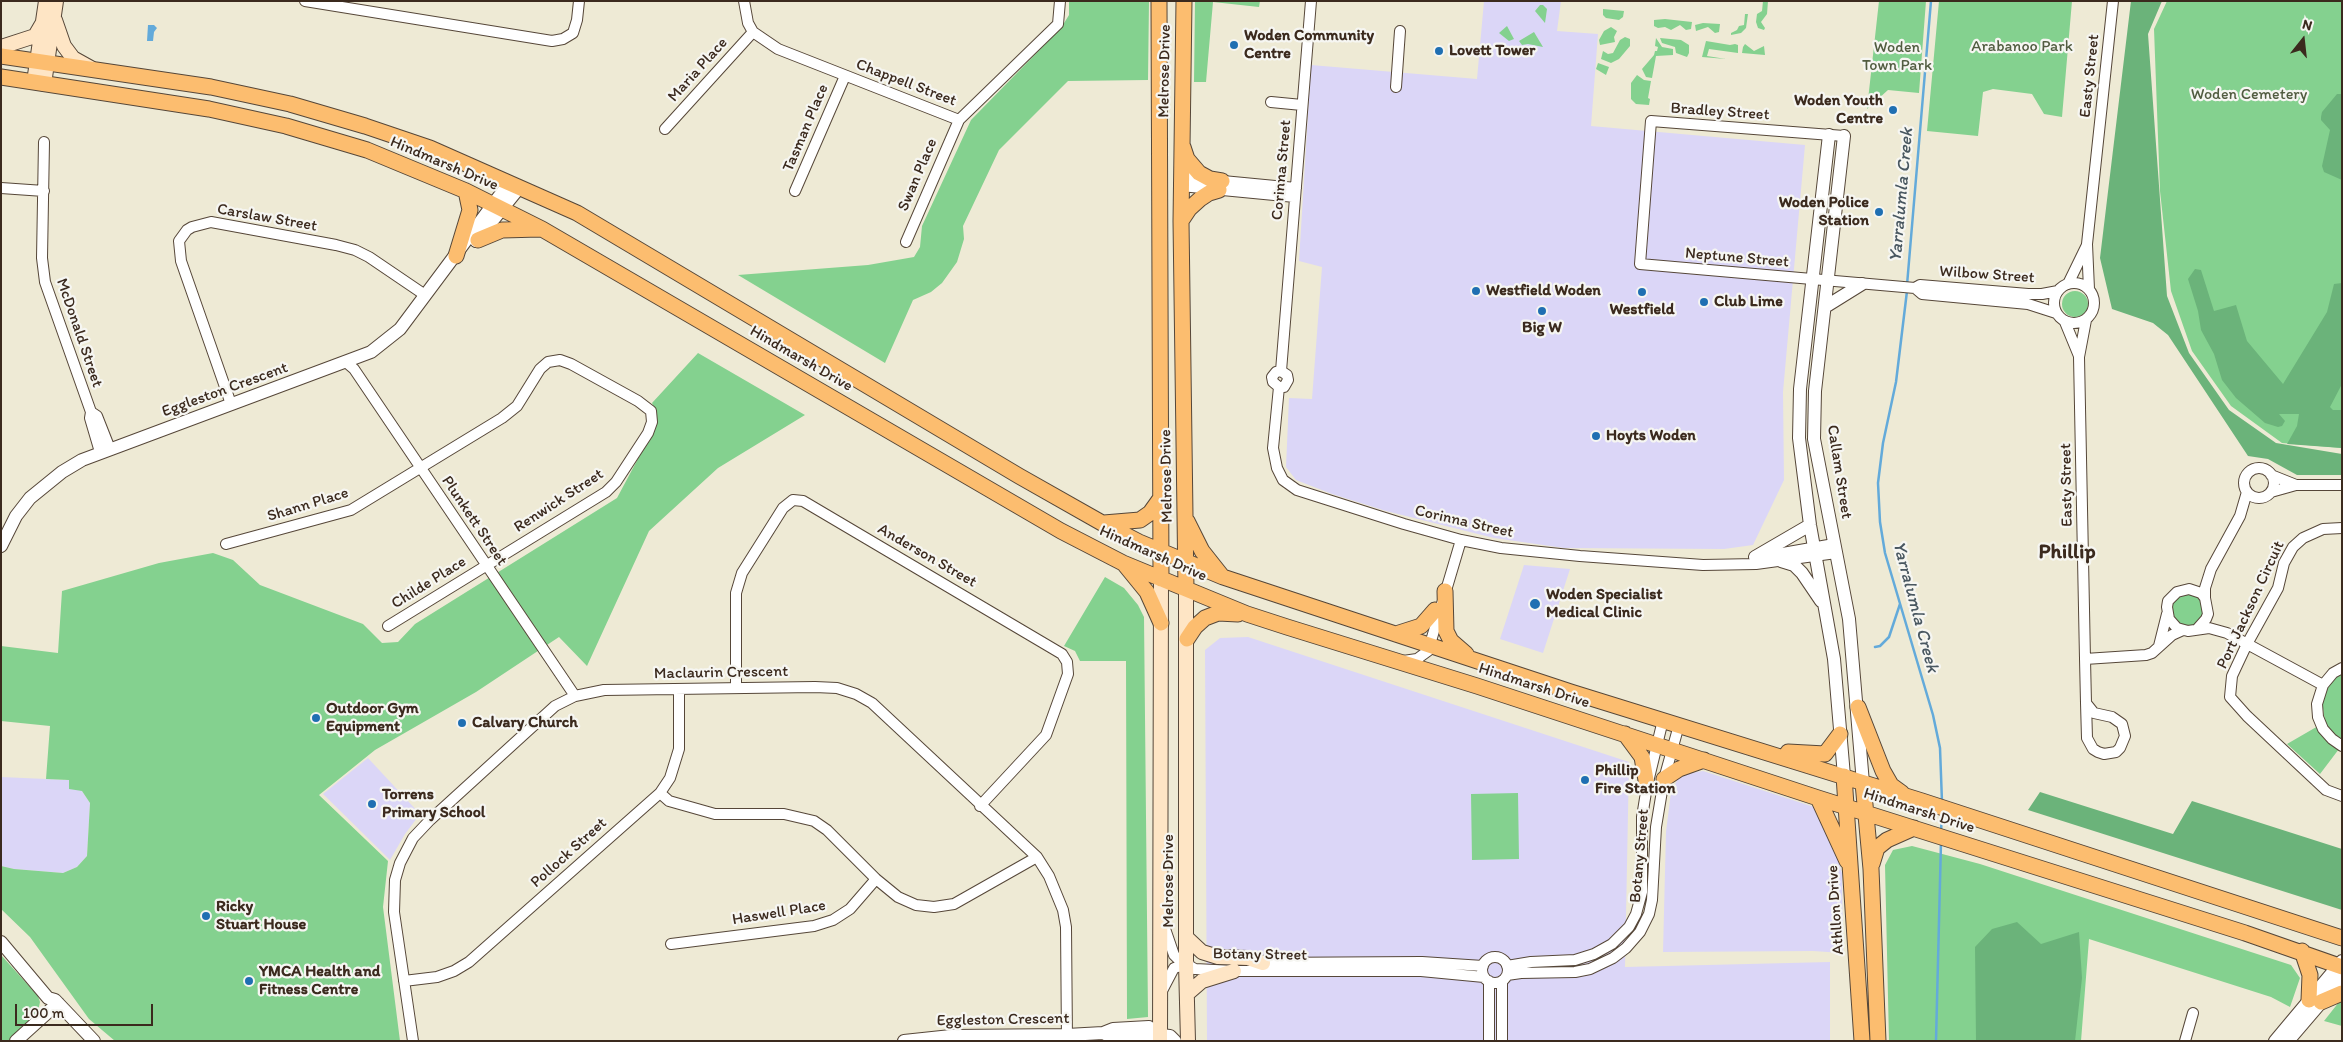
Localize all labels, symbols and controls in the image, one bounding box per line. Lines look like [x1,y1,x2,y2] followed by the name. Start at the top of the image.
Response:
[2278,15,2328,65] north arrow
[2300,16,2314,35] text: N
[1155,24,1175,118] street label: Melrose Drive
[1244,26,1374,64] place label: Woden Community Centre
[2076,33,2104,119] street label: Easty Street
[664,34,732,106] street label: Maria Place
[1971,37,2073,57] park label: Arabanoo Park
[1862,38,1932,76] park label: Woden Town Park
[1228,39,1240,51] marker: Woden Community Centre
[1449,41,1535,61] place label: Lovett Tower
[1433,45,1445,57] marker: Lovett Tower
[853,55,959,111] street label: Chappell Street
[779,81,833,175] street label: Tasman Place
[2191,85,2307,105] park label: Woden Cemetery
[1794,91,1883,129] place label: Woden Youth Centre
[1670,99,1770,125] street label: Bradley Street
[1887,104,1899,116] marker: Woden Youth Centre
[1268,119,1296,221] street label: Corinna Street
[1885,127,1919,263] water label: Yarralumla Creek
[387,133,501,195] street label: Hindmarsh Drive
[894,136,942,214] street label: Swan Place
[1779,193,1869,231] place label: Woden Police Station
[215,200,319,236] street label: Carslaw Street
[1873,206,1885,218] marker: Woden Police Station
[1684,244,1790,272] street label: Neptune Street
[1939,262,2035,288] street label: Wilbow Street
[51,276,107,390] street label: McDonald Street
[1486,281,1601,301] place label: Westfield Woden
[1470,285,1482,297] marker: Westfield Woden
[1636,286,1648,298] marker: Westfield
[1714,292,1783,312] place label: Club Lime
[1698,296,1710,308] marker: Club Lime
[1610,300,1674,320] place label: Westfield
[1536,305,1548,317] marker: Big W
[1522,318,1562,338] place label: Big W
[746,322,856,396] street label: Hindmarsh Drive
[159,358,291,422] street label: Eggleston Crescent
[1822,424,1856,520] street label: Callam Street
[1606,426,1696,446] place label: Hoyts Woden
[1157,429,1177,523] street label: Melrose Drive
[1590,430,1602,442] marker: Hoyts Woden
[2057,443,2077,527] street label: Easty Street
[511,465,607,537] street label: Renwick Street
[437,472,511,570] street label: Plunkett Street
[265,484,351,526] street label: Shann Place
[1413,501,1515,543] street label: Corinna Street
[874,520,980,592] street label: Anderson Street
[1096,522,1210,586] street label: Hindmarsh Drive
[2213,538,2289,672] street label: Port Jackson Circuit
[1887,539,1943,675] water label: Yarralumla Creek
[2038,540,2096,566] district label: Phillip
[388,553,470,613] street label: Childe Place
[1546,585,1662,623] place label: Woden Specialist Medical Clinic
[1528,597,1542,611] marker: Woden Specialist Medical Clinic
[1476,659,1592,713] street label: Hindmarsh Drive
[654,662,788,684] street label: Maclaurin Crescent
[326,699,419,737] place label: Outdoor Gym Equipment
[310,712,322,724] marker: Outdoor Gym Equipment
[472,713,578,733] place label: Calvary Church
[456,717,468,729] marker: Calvary Church
[1595,761,1675,799] place label: Phillip Fire Station
[1579,774,1591,786] marker: Phillip Fire Station
[1861,784,1977,838] street label: Hindmarsh Drive
[382,785,485,823] place label: Torrens Primary School
[366,798,378,810] marker: Torrens Primary School
[1626,808,1654,904] street label: Botany Street
[527,814,611,892] street label: Pollock Street
[1159,834,1179,928] street label: Melrose Drive
[1823,865,1849,955] street label: Athllon Drive
[731,896,827,930] street label: Haswell Place
[216,897,306,935] place label: Ricky Stuart House
[200,910,212,922] marker: Ricky Stuart House
[1213,945,1307,965] street label: Botany Street
[259,962,380,1000] place label: YMCA Health and Fitness Centre
[243,975,255,987] marker: YMCA Health and Fitness Centre
[18,994,155,1026] scale bar
[23,1004,64,1022] text: 100 m
[937,1009,1069,1031] street label: Eggleston Crescent

